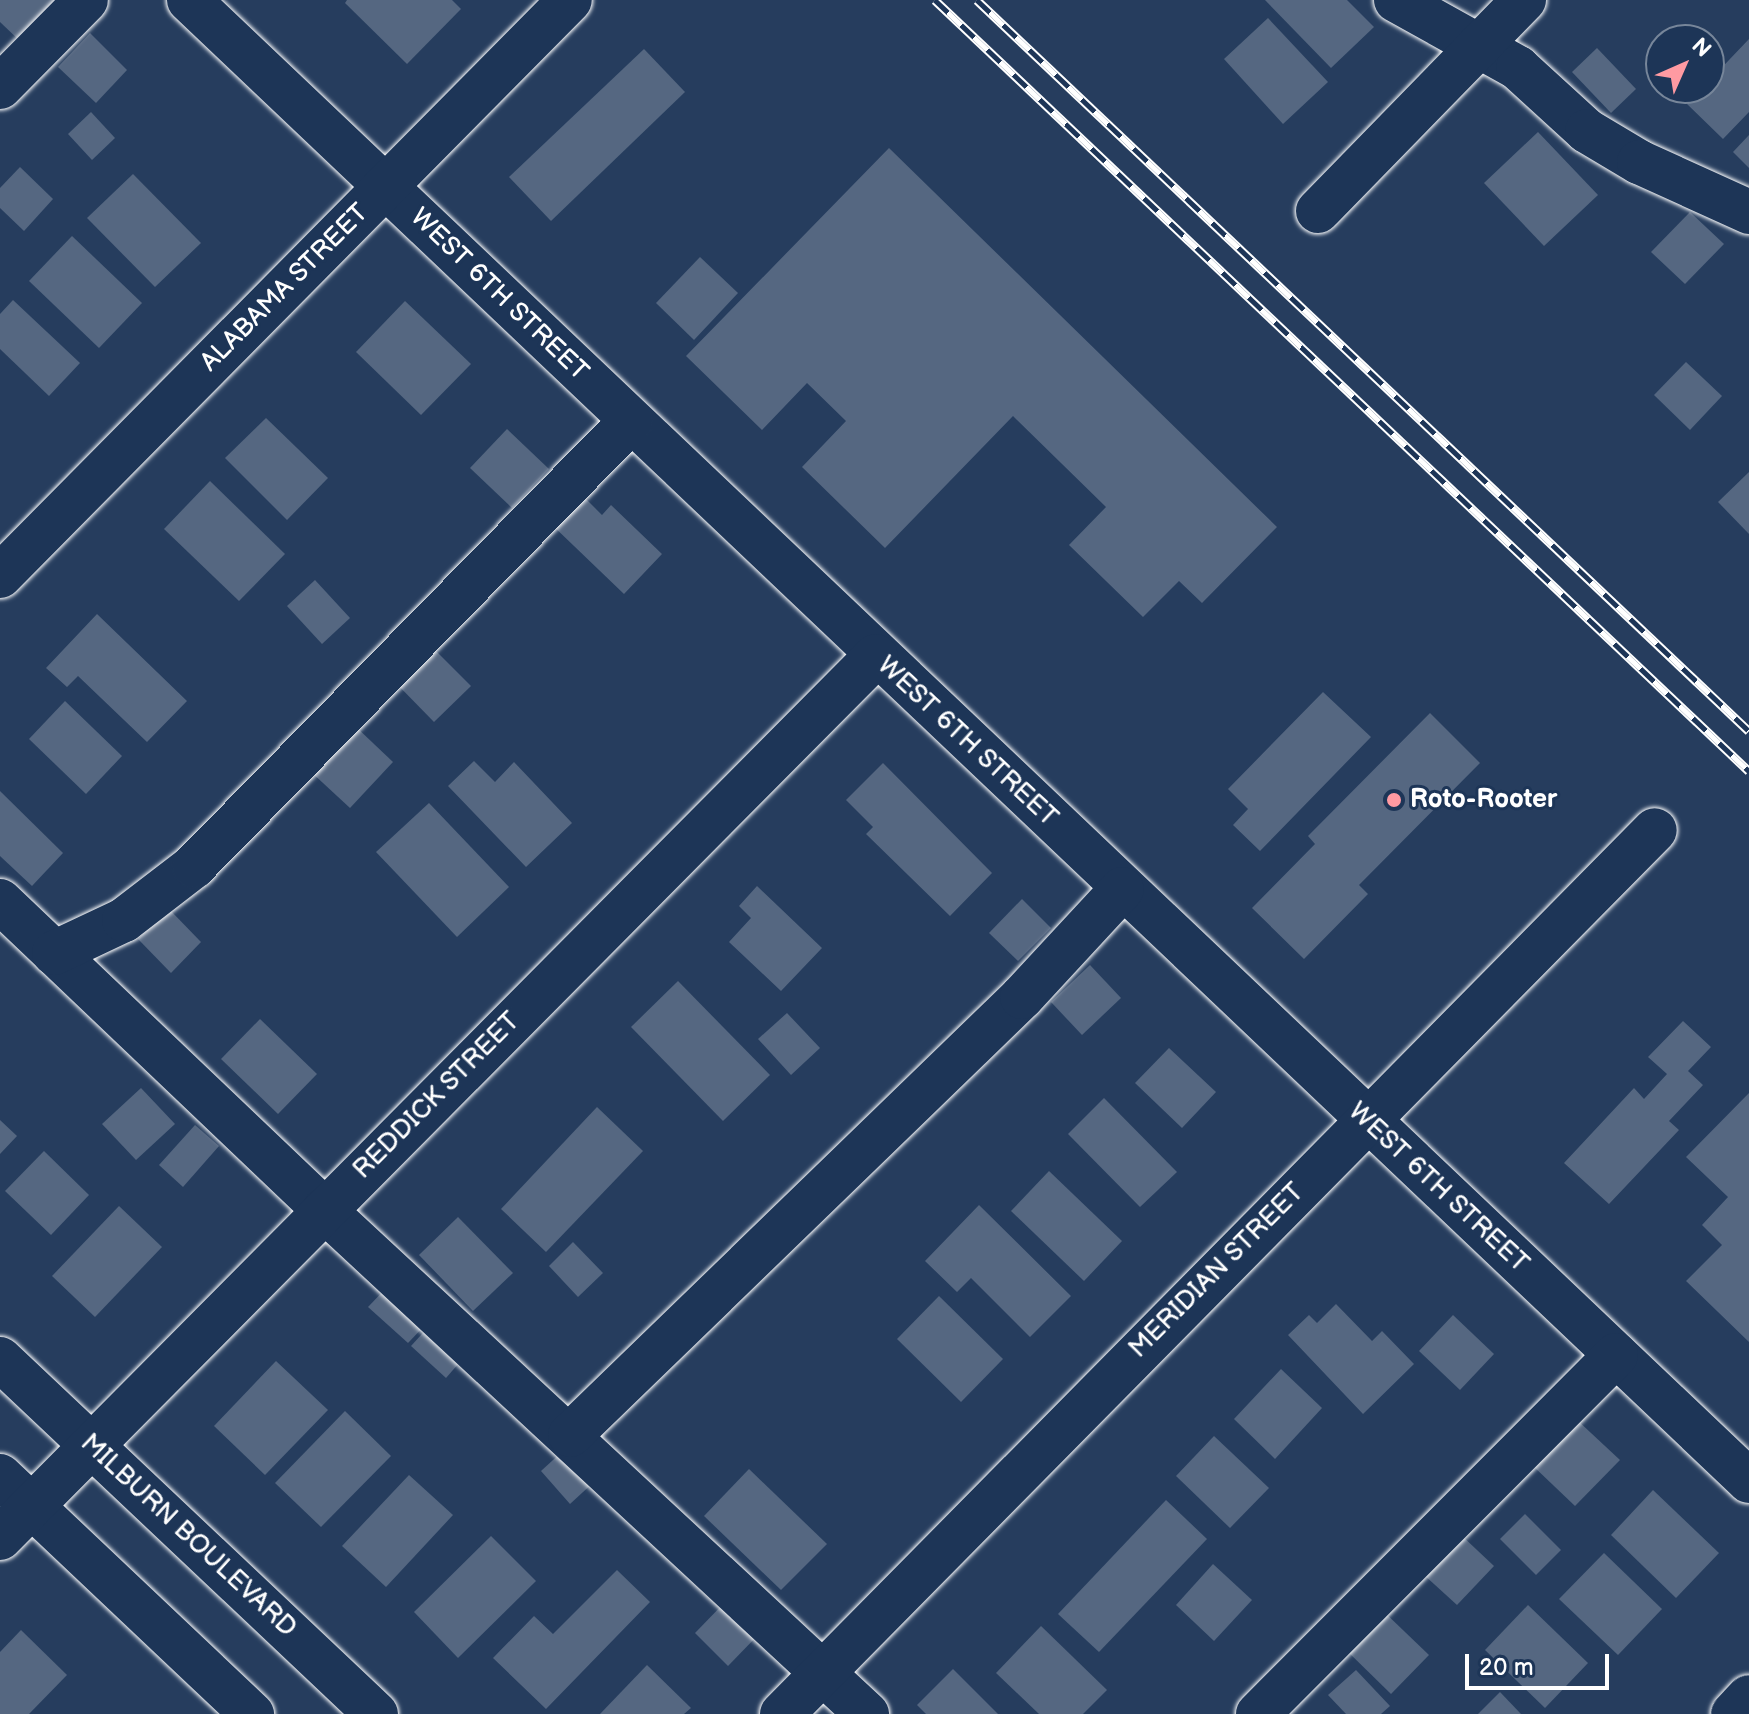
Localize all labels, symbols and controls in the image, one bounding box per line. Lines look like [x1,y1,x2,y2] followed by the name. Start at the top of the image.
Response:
[1645,24,1725,104] north arrow
[1686,33,1716,63] text: N
[194,197,376,379] street label: ALABAMA STREET
[403,202,595,388] street label: WEST 6TH STREET
[870,650,1064,834] street label: WEST 6TH STREET
[1410,784,1557,816] place label: Roto-Rooter
[1385,791,1403,809] marker: Roto-Rooter
[347,1006,527,1186] street label: REDDICK STREET
[1341,1096,1535,1280] street label: WEST 6TH STREET
[1123,1177,1311,1365] street label: MERIDIAN STREET
[74,1428,302,1644] street label: MILBURN BOULEVARD
[1469,1638,1613,1688] scale bar
[1479,1653,1534,1682] text: 20 m

